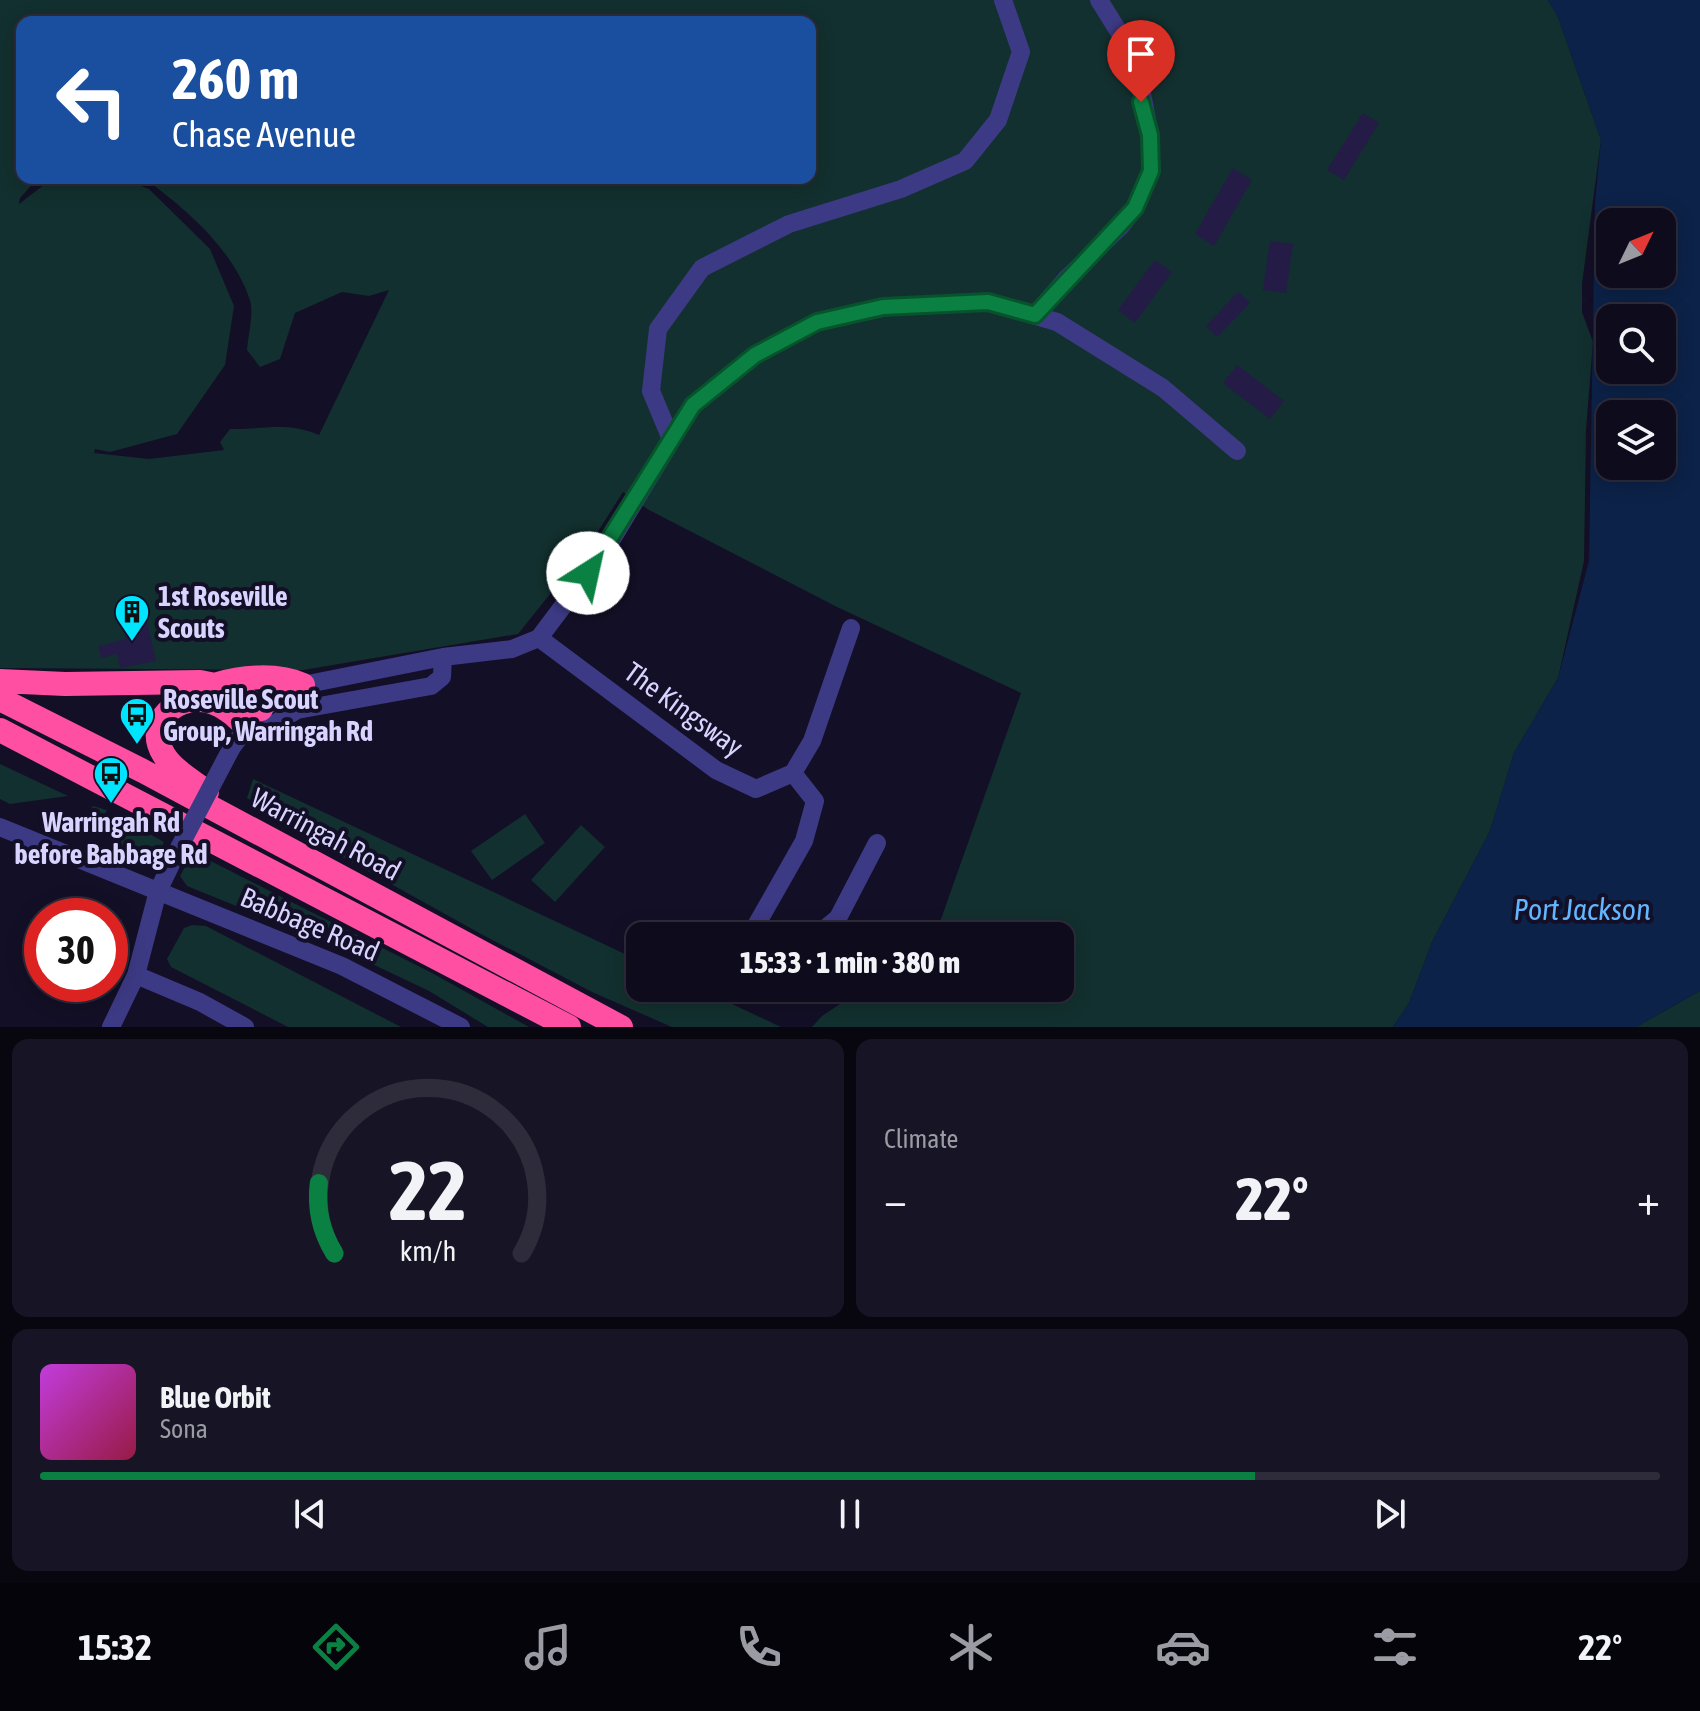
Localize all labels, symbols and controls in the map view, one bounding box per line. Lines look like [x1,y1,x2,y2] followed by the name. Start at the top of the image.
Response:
[1107,20,1175,102] pin
[1119,32,1163,76] icon: arrive
[172,47,299,111] text: 260 m
[40,48,144,152] icon: left
[172,113,356,155] text: Chase Avenue
[1596,208,1676,288] north arrow
[1596,208,1676,480] map controls
[1596,304,1676,384] button: search
[1596,400,1676,480] button: layers
[546,531,630,615] position arrow
[158,580,288,644] place label: 1st Roseville Scouts
[113,593,151,643] building icon: 1st Roseville Scouts
[619,655,749,763] street label: The Kingsway
[163,683,373,747] place label: Roseville Scout Group, Warringah Rd
[118,696,156,746] bus stop icon: Roseville Scout Group, Warringah Rd
[92,755,130,805] bus stop icon: Warringah Rd before Babbage Rd
[246,781,406,887] street label: Warringah Road
[15,806,207,870] place label: Warringah Rd before Babbage Rd
[236,880,384,968] street label: Babbage Road
[1514,892,1650,926] water label: Port Jackson
[24,898,128,1002] speed limit sign: 30
[740,945,960,979] text: 15:33 · 1 min · 380 m
[884,1124,958,1154] text: Climate
[389,1142,467,1238] text: 22
[1236,1164,1308,1233] text: 22°
[884,1174,907,1224] text: −
[1637,1174,1660,1224] text: +
[400,1234,456,1267] text: km/h
[160,1380,271,1414] text: Blue Orbit
[160,1414,208,1444] text: Sona
[288,1492,332,1536] icon: previous
[828,1492,872,1536] icon: pause
[1368,1492,1412,1536] icon: next
[308,1619,364,1675] icon: directions
[520,1619,576,1675] icon: music
[731,1619,787,1675] icon: phone
[943,1619,999,1675] icon: climate
[1155,1619,1211,1675] icon: car
[1367,1619,1423,1675] icon: filters
[78,1626,152,1668] text: 15:32
[1578,1626,1622,1668] text: 22°

